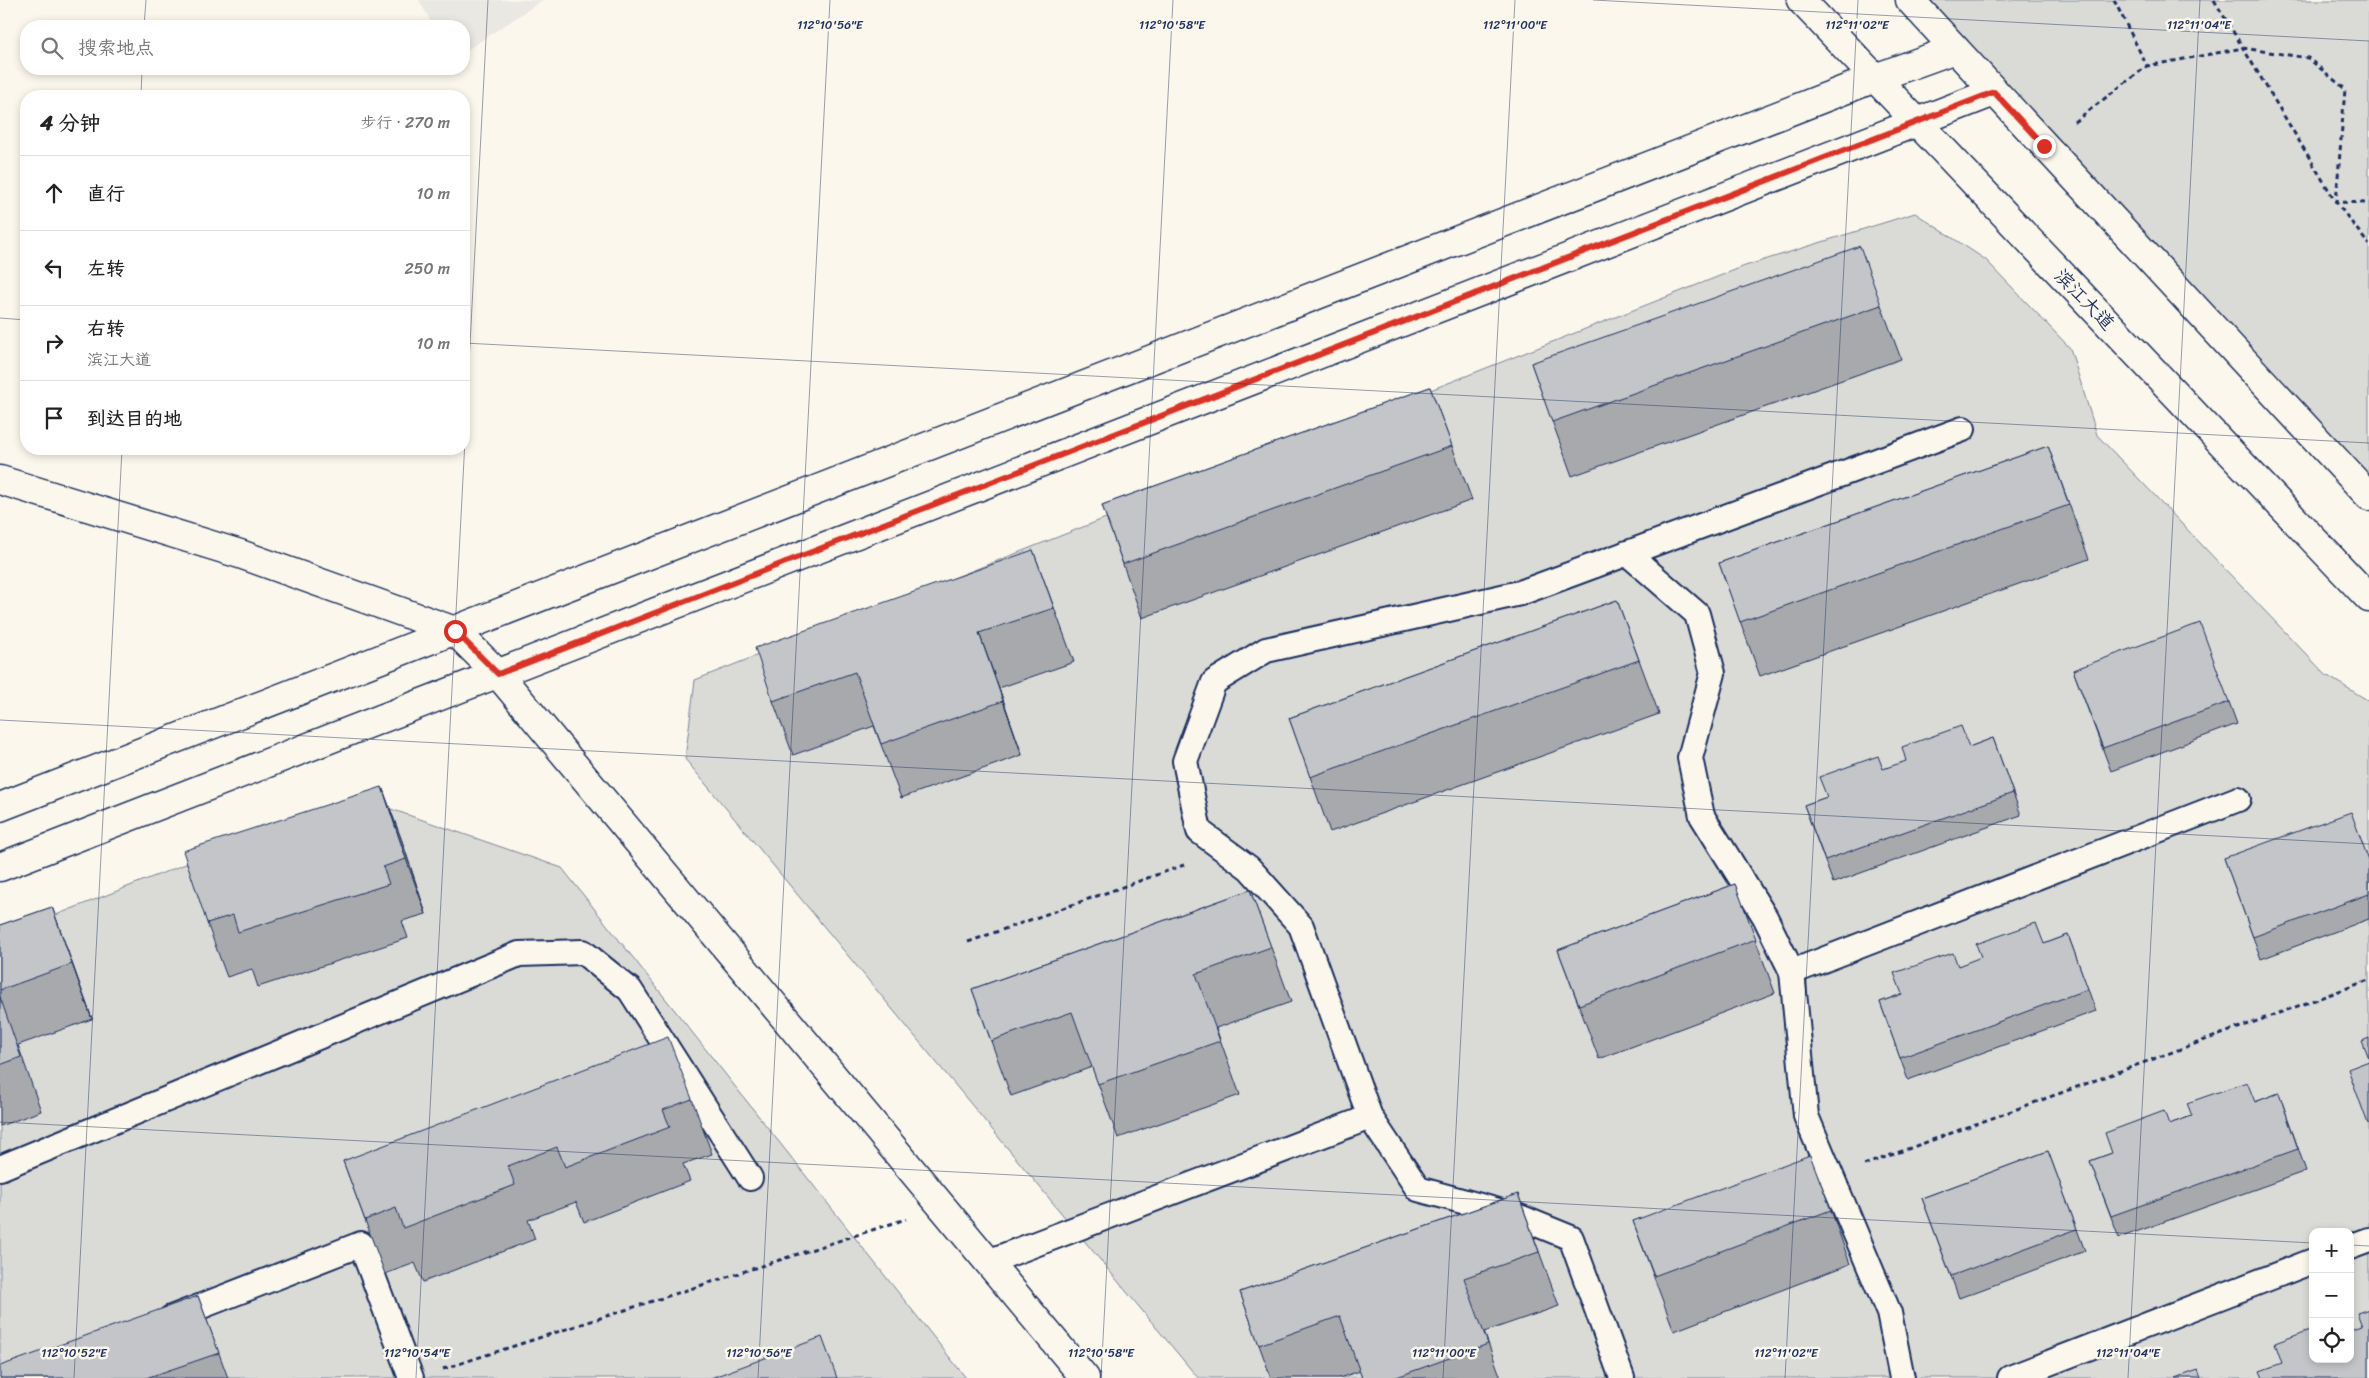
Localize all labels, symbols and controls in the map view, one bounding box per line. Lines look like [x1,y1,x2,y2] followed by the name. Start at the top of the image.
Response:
[797,14,864,36] text: 112°10'56"E
[1139,14,1206,36] text: 112°10'58"E
[1483,14,1548,36] text: 112°11'00"E
[1825,14,1890,36] text: 112°11'02"E
[2167,14,2232,36] text: 112°11'04"E
[20,20,470,75] search box
[78,31,154,64] text: 搜索地点
[38,34,66,62] icon: search
[40,104,101,142] text: 4 分钟
[360,108,450,137] text: 步行 · 270 m
[2033,135,2056,158] route end
[87,177,125,210] text: 直行
[40,179,68,207] icon: ahead
[417,179,450,208] text: 10 m
[87,252,125,285] text: 左转
[40,254,68,282] icon: left
[404,254,450,283] text: 250 m
[2046,261,2123,338] street label: 滨江大道
[87,312,125,345] text: 右转
[40,329,68,357] icon: right
[417,329,450,358] text: 10 m
[87,345,151,374] text: 滨江大道
[87,402,182,435] text: 到达目的地
[40,404,68,432] icon: arrive
[444,620,467,643] route start
[2309,1228,2354,1363] map controls
[2309,1228,2354,1273] button: +
[2309,1273,2354,1318] button: −
[2309,1318,2354,1363] button: locate
[41,1342,108,1364] text: 112°10'52"E
[384,1342,451,1364] text: 112°10'54"E
[726,1342,793,1364] text: 112°10'56"E
[1068,1342,1135,1364] text: 112°10'58"E
[1412,1342,1477,1364] text: 112°11'00"E
[1754,1342,1819,1364] text: 112°11'02"E
[2096,1342,2161,1364] text: 112°11'04"E

